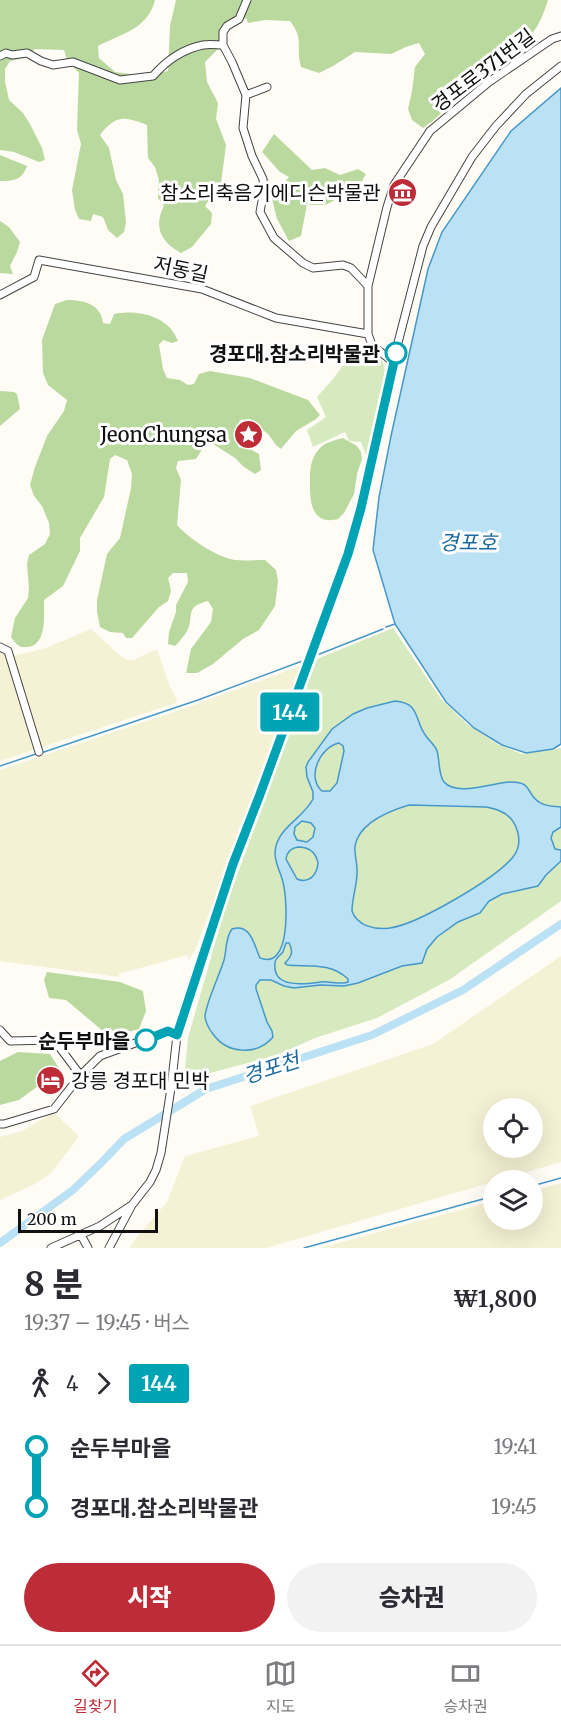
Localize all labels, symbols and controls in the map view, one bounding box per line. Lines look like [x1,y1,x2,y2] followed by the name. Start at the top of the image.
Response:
[426,23,540,117] street label: 경포로371번길
[386,176,418,208] museum icon: 참소리축음기에디슨박물관
[160,180,381,205] place label: 참소리축음기에디슨박물관
[151,251,211,287] street label: 저동길
[209,341,381,366] place label: 경포대.참소리박물관
[385,342,407,364] marker: 경포대.참소리박물관
[232,418,264,450] place icon: JeonChungsa
[99,422,227,447] place label: JeonChungsa
[439,529,499,556] water label: 경포호
[256,692,324,732] line badge: 144
[272,699,308,726] text: 144
[38,1028,130,1053] place label: 순두부마을
[135,1029,157,1051] marker: 순두부마을
[239,1045,305,1090] water label: 경포천
[34,1064,66,1096] hotel icon: 강릉 경포대 민박
[71,1068,209,1093] place label: 강릉 경포대 민박
[483,1098,543,1230] map controls
[483,1098,543,1158] button: locate
[483,1170,543,1230] button: layers
[18,1206,158,1234] scale bar
[27,1209,77,1229] text: 200 m
[24,1264,83,1305] text: 8 분
[453,1285,537,1313] text: ₩1,800
[24,1310,190,1335] text: 19:37 – 19:45 · 버스
[24,1367,57,1400] icon: walk
[87,1367,120,1400] icon: forward
[141,1370,177,1397] text: 144
[66,1371,78,1396] text: 4
[70,1434,171,1462] text: 순두부마을
[493,1434,537,1459] text: 19:41
[70,1494,258,1522] text: 경포대.참소리박물관
[491,1494,537,1519] text: 19:45
[24,1563,275,1632] button: 시작
[287,1563,537,1632] button: 승차권
[73,1657,117,1717] tab: 길찾기
[264,1657,297,1717] tab: 지도
[444,1657,488,1717] tab: 승차권

